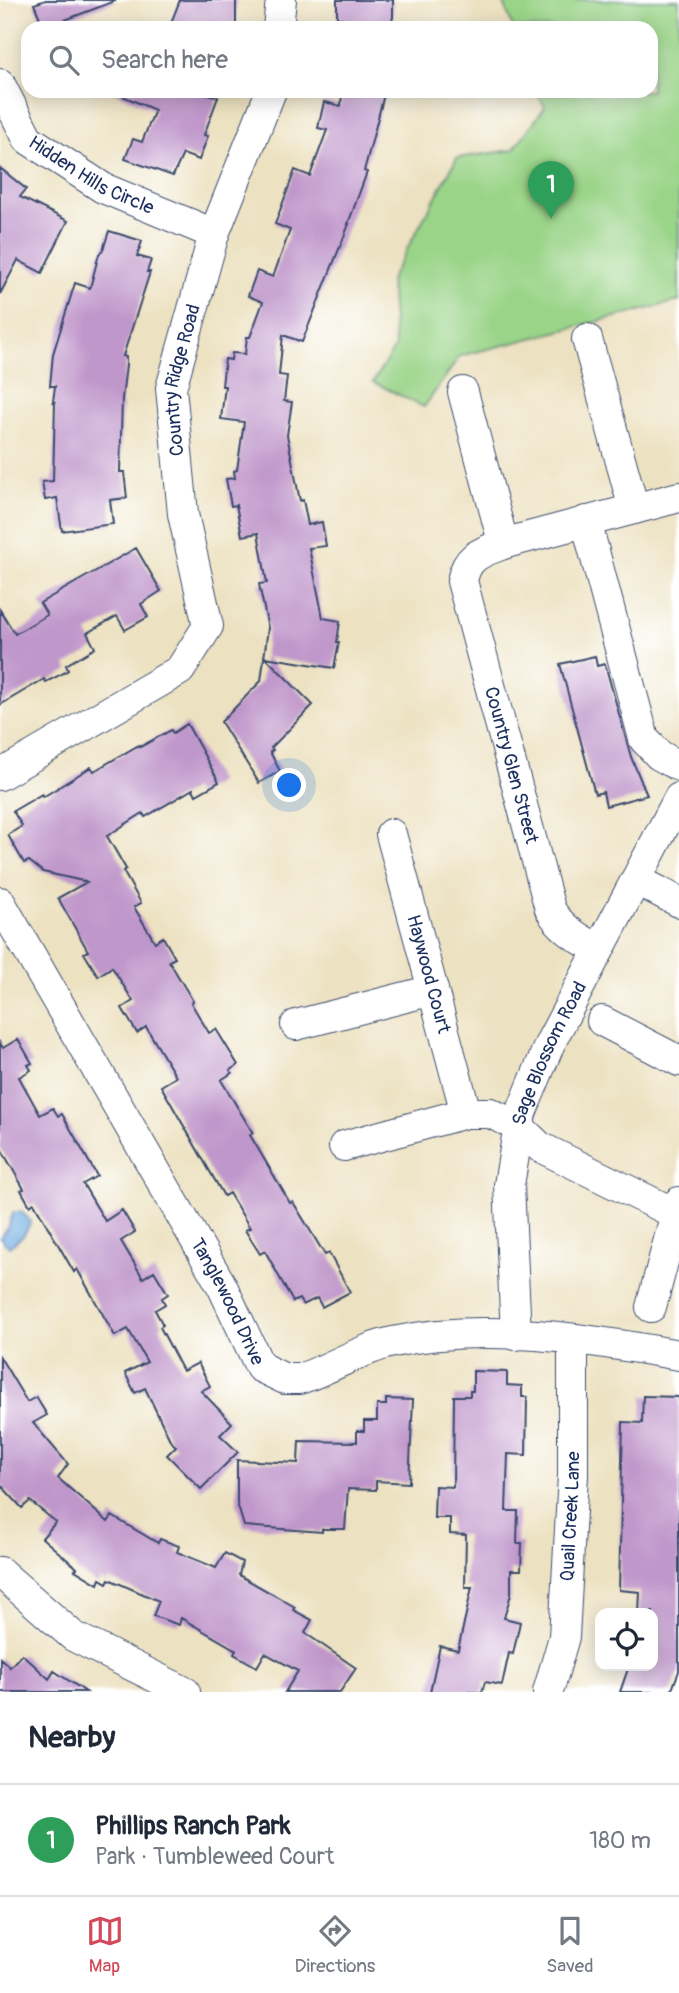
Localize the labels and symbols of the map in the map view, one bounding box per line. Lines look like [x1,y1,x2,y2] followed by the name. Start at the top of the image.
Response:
[24,131,158,220] street label: Hidden Hills Circle
[528,161,574,219] pin: 1
[159,301,206,457] street label: Country Ridge Road
[479,684,544,846] street label: Country Glen Street
[272,768,306,802] your location
[401,912,456,1036] street label: Haywood Court
[507,977,592,1127] street label: Sage Blossom Road
[185,1234,270,1370] street label: Tanglewood Drive
[555,1451,585,1582] street label: Quail Creek Lane

